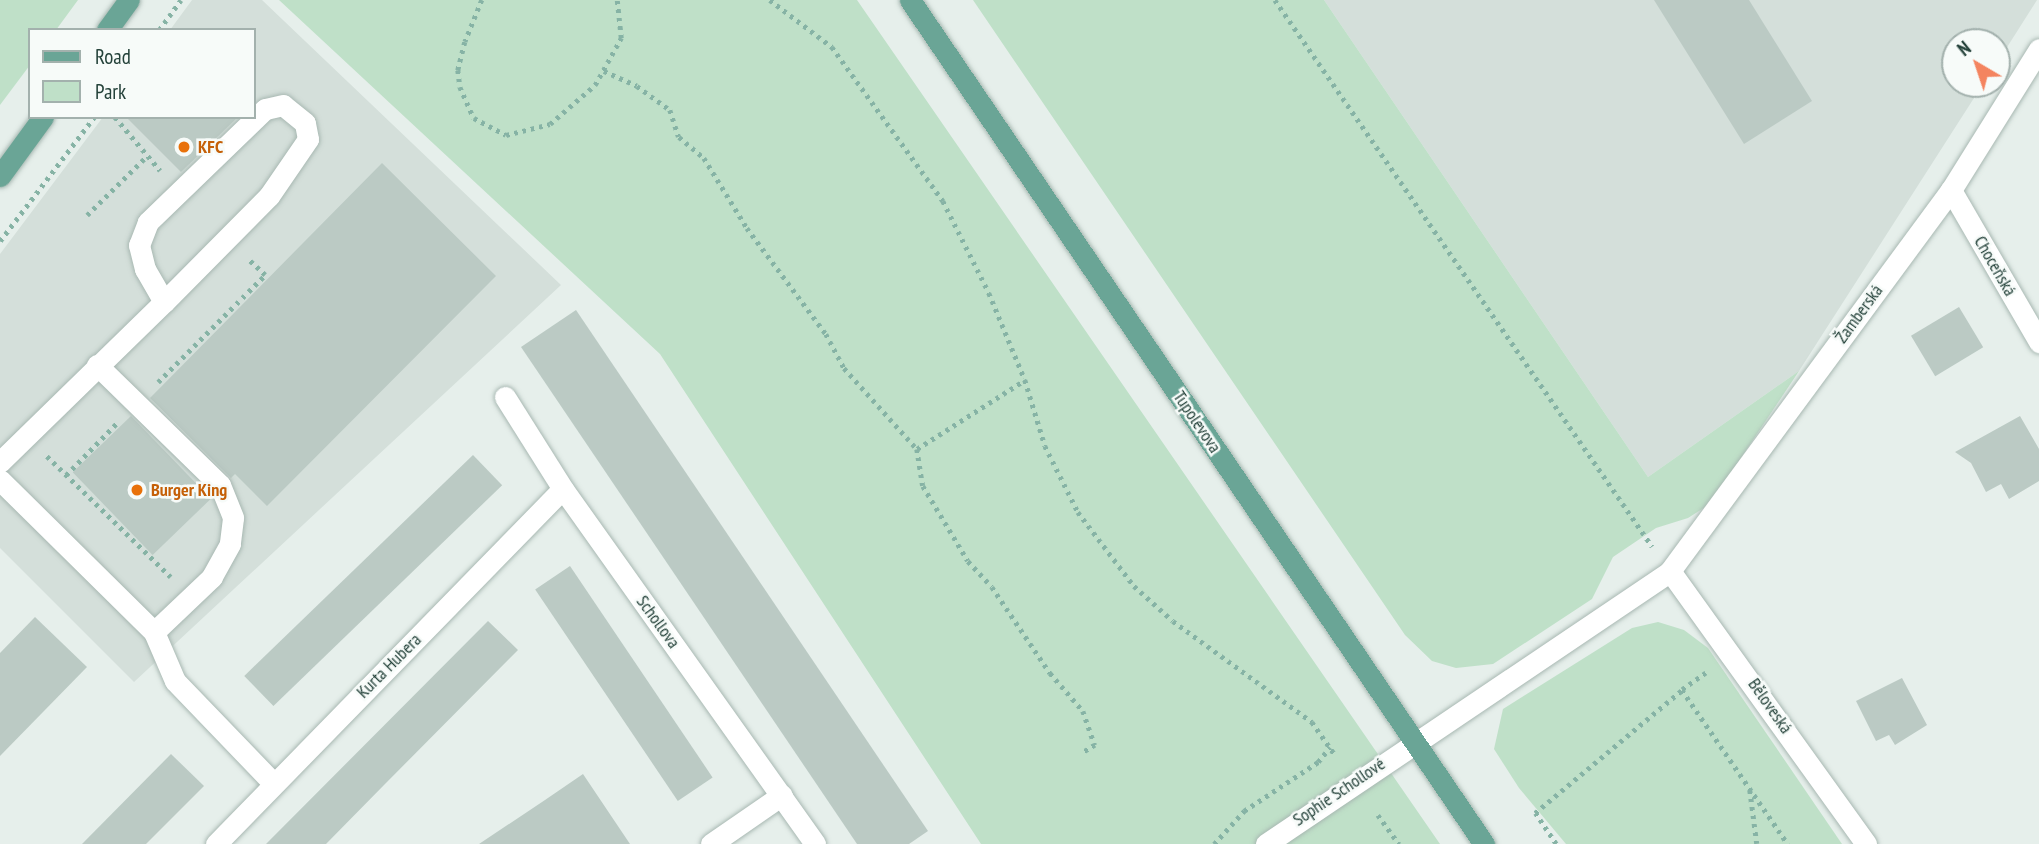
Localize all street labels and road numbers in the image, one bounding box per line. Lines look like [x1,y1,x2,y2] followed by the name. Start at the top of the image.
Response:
[1969,232,2021,300] street label: Choceňská
[1831,281,1887,347] street label: Žamberská
[1168,387,1226,457] street label: Tupolevova
[632,591,684,653] street label: Schollova
[352,629,426,703] street label: Kurta Hubera
[1743,674,1797,738] street label: Běloveská
[1289,753,1389,831] street label: Sophie Schollové

